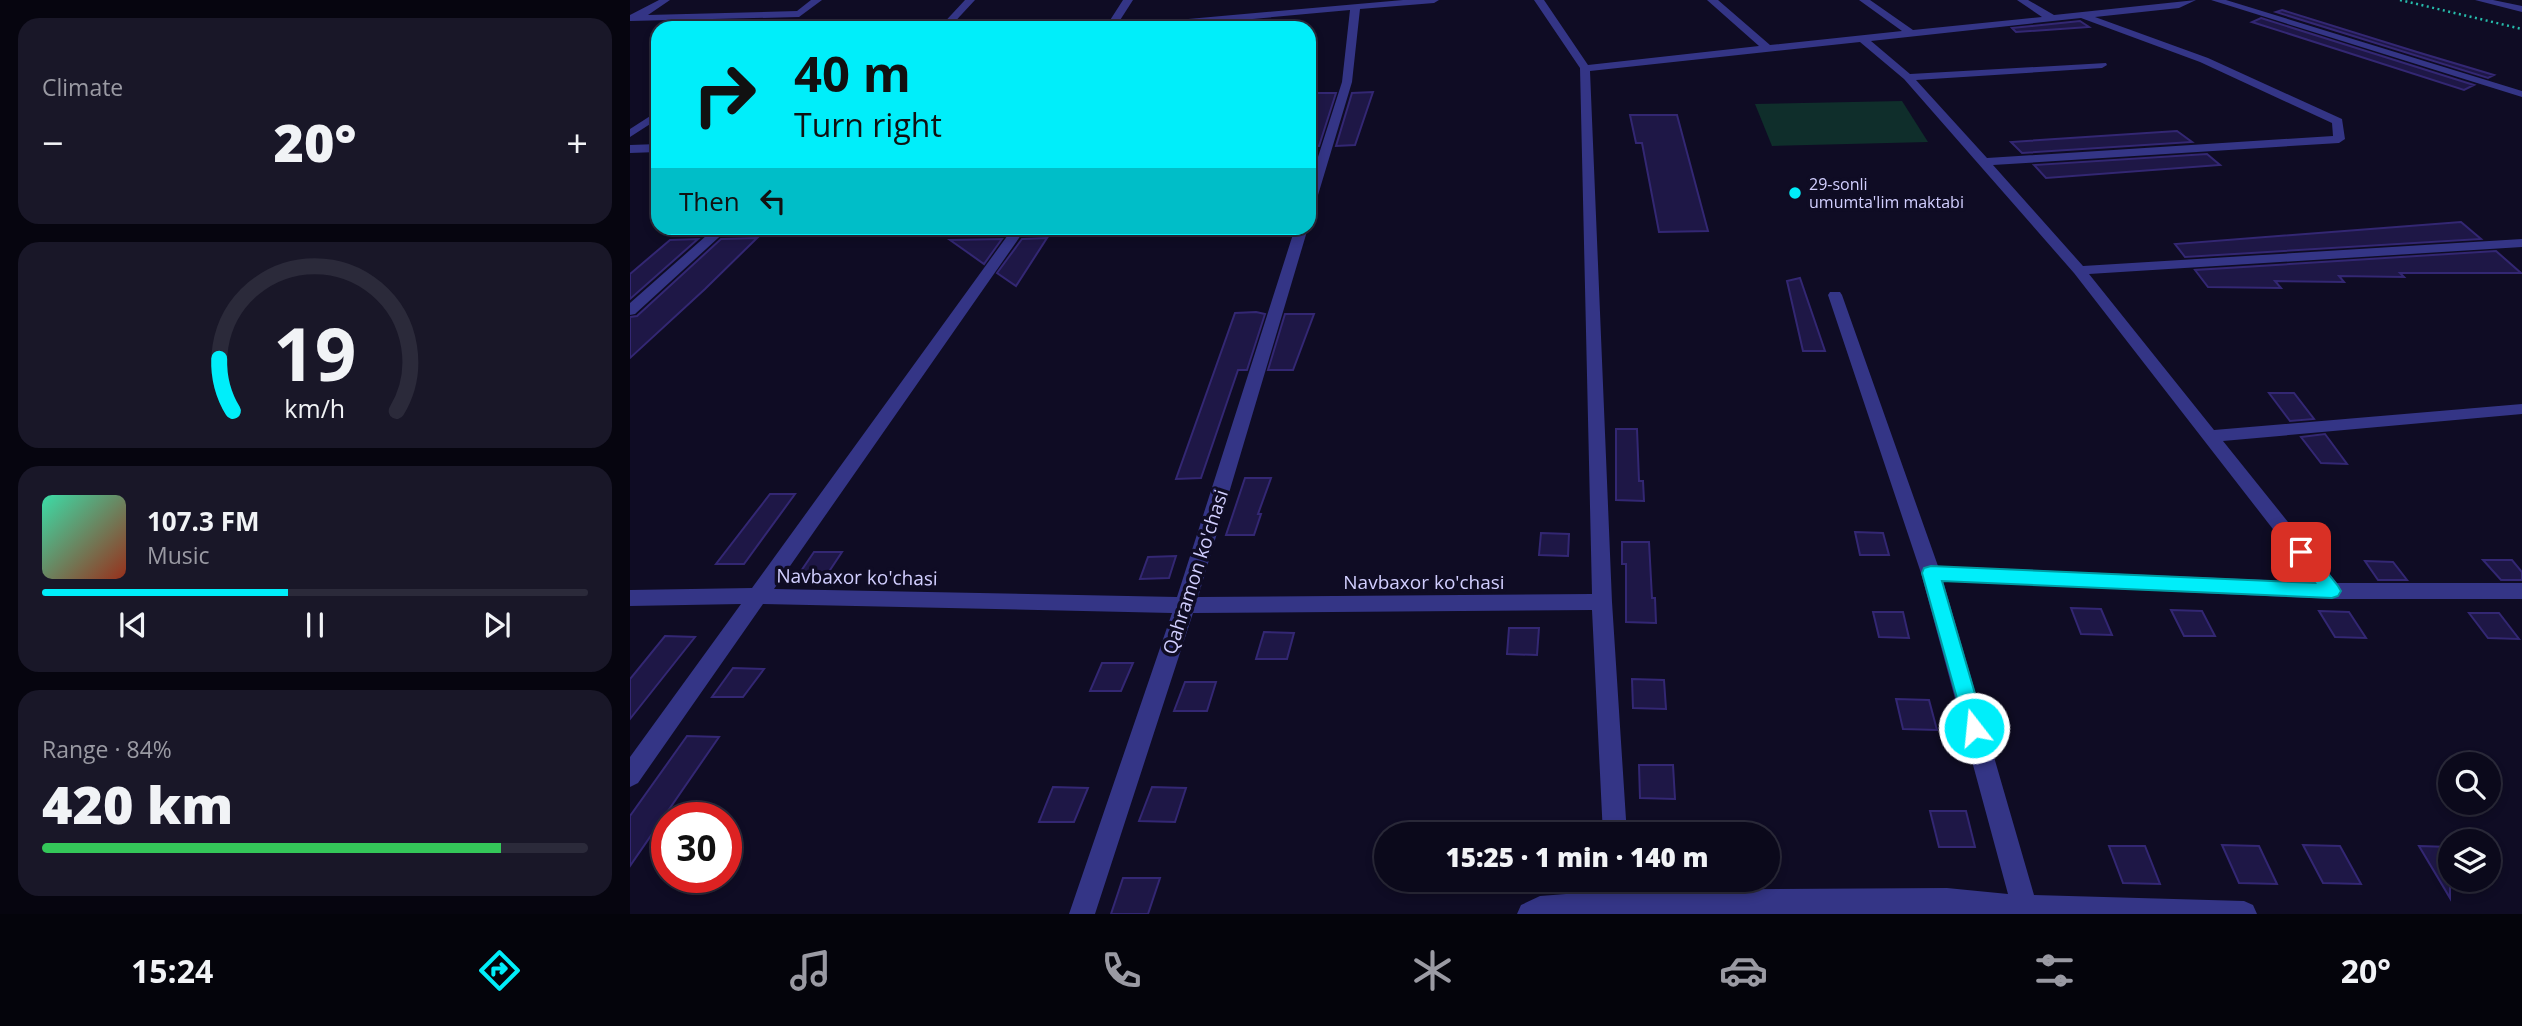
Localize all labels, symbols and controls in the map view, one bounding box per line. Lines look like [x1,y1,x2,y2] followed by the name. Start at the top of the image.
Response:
[794,40,911,106] text: 40 m
[679,49,770,140] icon: right
[42,71,123,103] text: Climate
[794,103,942,146] text: Turn right
[274,106,356,177] text: 20°
[42,116,64,168] text: −
[566,116,588,168] text: +
[1809,173,1964,213] place label: 29-sonli umumta'lim maktabi
[754,182,792,220] icon: left
[679,183,740,219] text: Then
[1787,185,1803,201] marker: 29-sonli umumta'lim maktabi
[273,303,357,402] text: 19
[285,391,345,425] text: km/h
[1156,486,1234,658] street label: Qahramon ko'chasi
[147,503,259,539] text: 107.3 FM
[2271,522,2331,582] pin
[2282,533,2320,571] icon: arrive
[147,539,210,571] text: Music
[776,563,938,591] street label: Navbaxor ko'chasi
[1343,569,1505,595] street label: Navbaxor ko'chasi
[114,606,152,644] icon: previous
[296,606,334,644] icon: pause
[478,606,516,644] icon: next
[1937,691,2011,765] position arrow
[42,733,172,765] text: Range · 84%
[2438,752,2501,892] map controls
[2438,752,2501,815] button: search
[42,768,233,839] text: 420 km
[651,802,742,893] speed limit sign: 30
[2438,829,2501,892] button: layers
[1446,839,1708,875] text: 15:25 · 1 min · 140 m
[475,946,524,995] icon: directions
[786,946,835,995] icon: music
[1097,946,1146,995] icon: phone
[1408,946,1457,995] icon: climate
[1719,946,1768,995] icon: car
[2030,946,2079,995] icon: filters
[131,949,213,992] text: 15:24
[2341,949,2391,992] text: 20°

